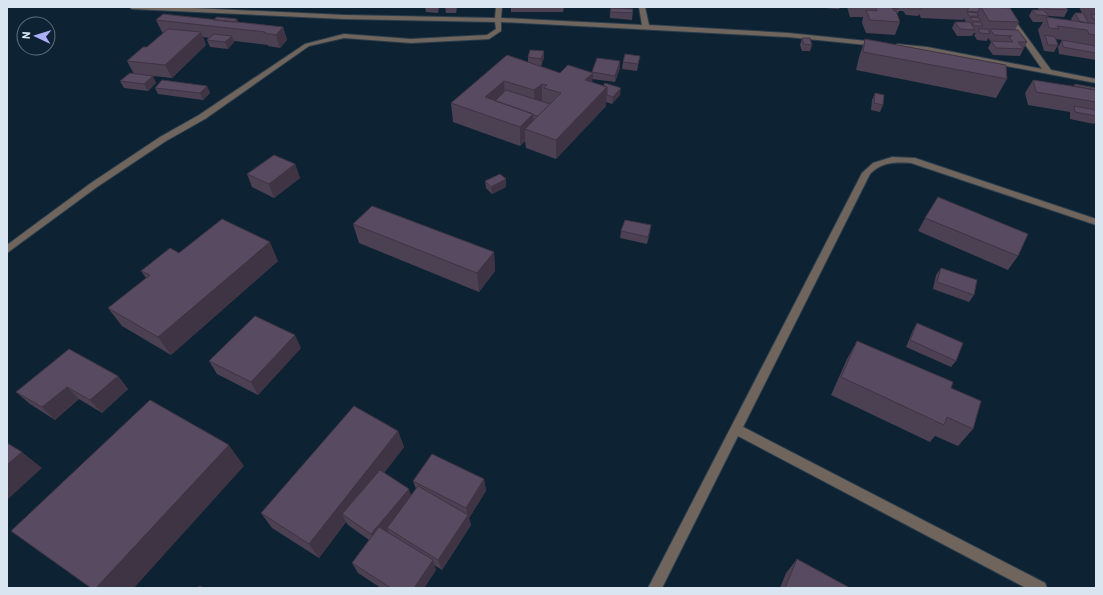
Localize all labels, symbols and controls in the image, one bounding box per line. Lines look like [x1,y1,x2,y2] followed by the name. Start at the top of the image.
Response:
[16,16,56,56] north arrow
[19,31,32,39] text: N

